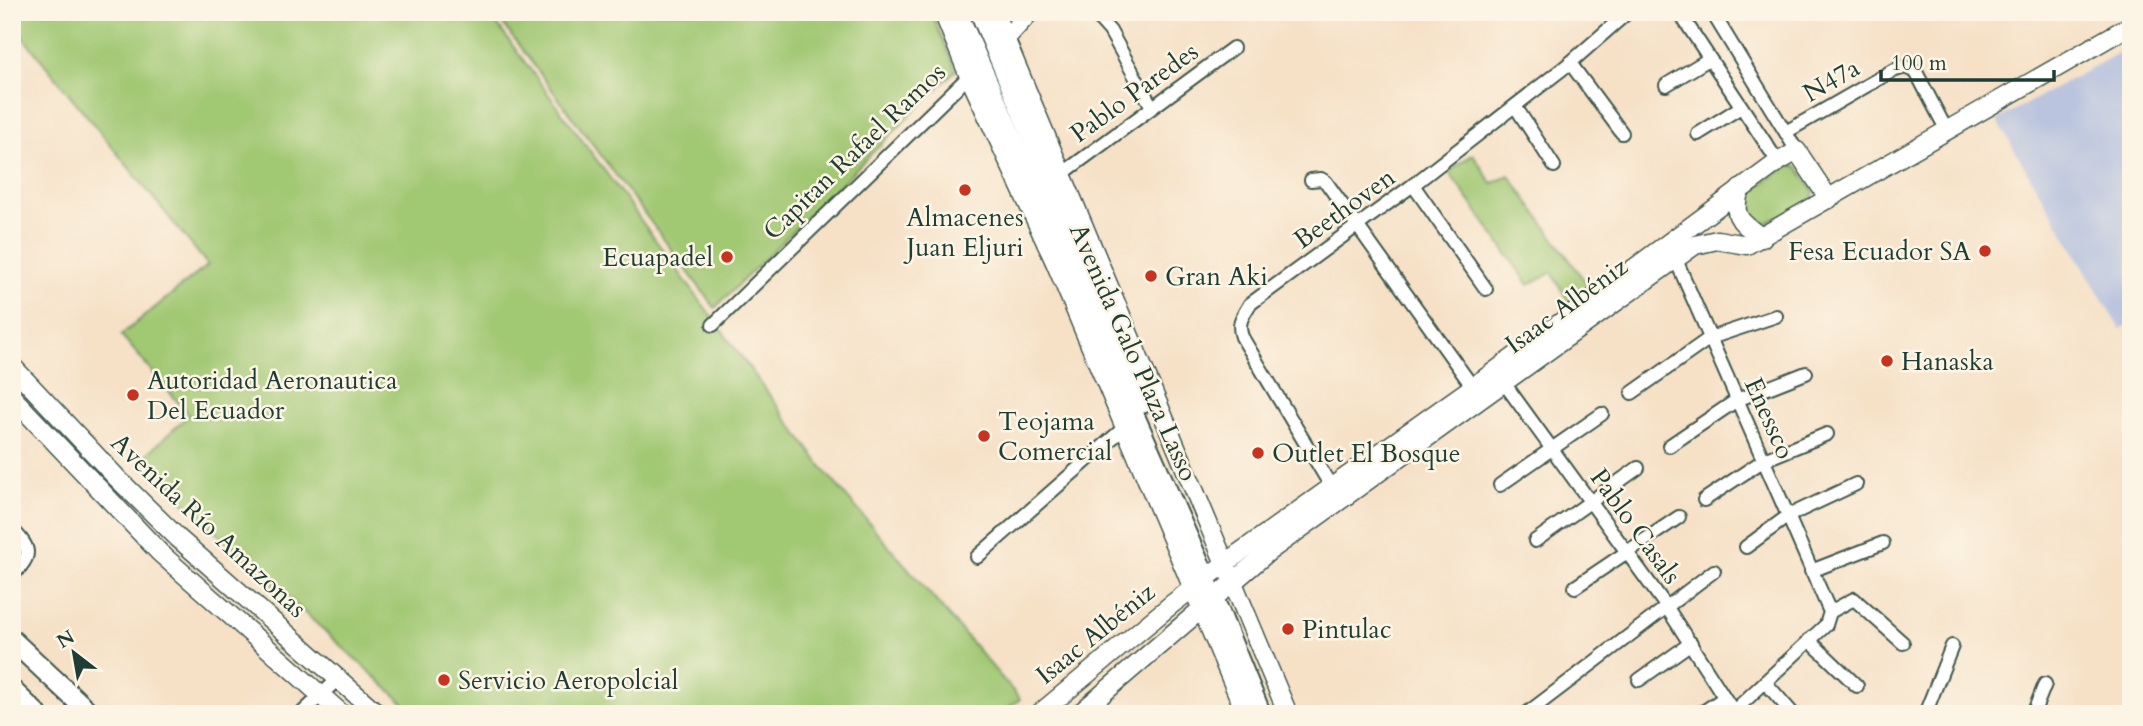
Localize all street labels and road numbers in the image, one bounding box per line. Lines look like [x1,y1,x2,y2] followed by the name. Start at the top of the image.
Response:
[1063,34,1205,151] street label: Pablo Paredes
[1796,50,1866,111] street label: N47a
[755,55,953,248] street label: Capitan Rafael Ramos
[1286,160,1402,257] street label: Beethoven
[1061,218,1206,487] street label: Avenida Galo Plaza Lasso
[1498,249,1635,362] street label: Isaac Albéniz
[1736,372,1803,465] street label: Enessco
[103,425,314,625] street label: Avenida Río Amazonas
[1582,462,1689,591] street label: Pablo Casals
[1029,574,1162,692] street label: Isaac Albéniz

